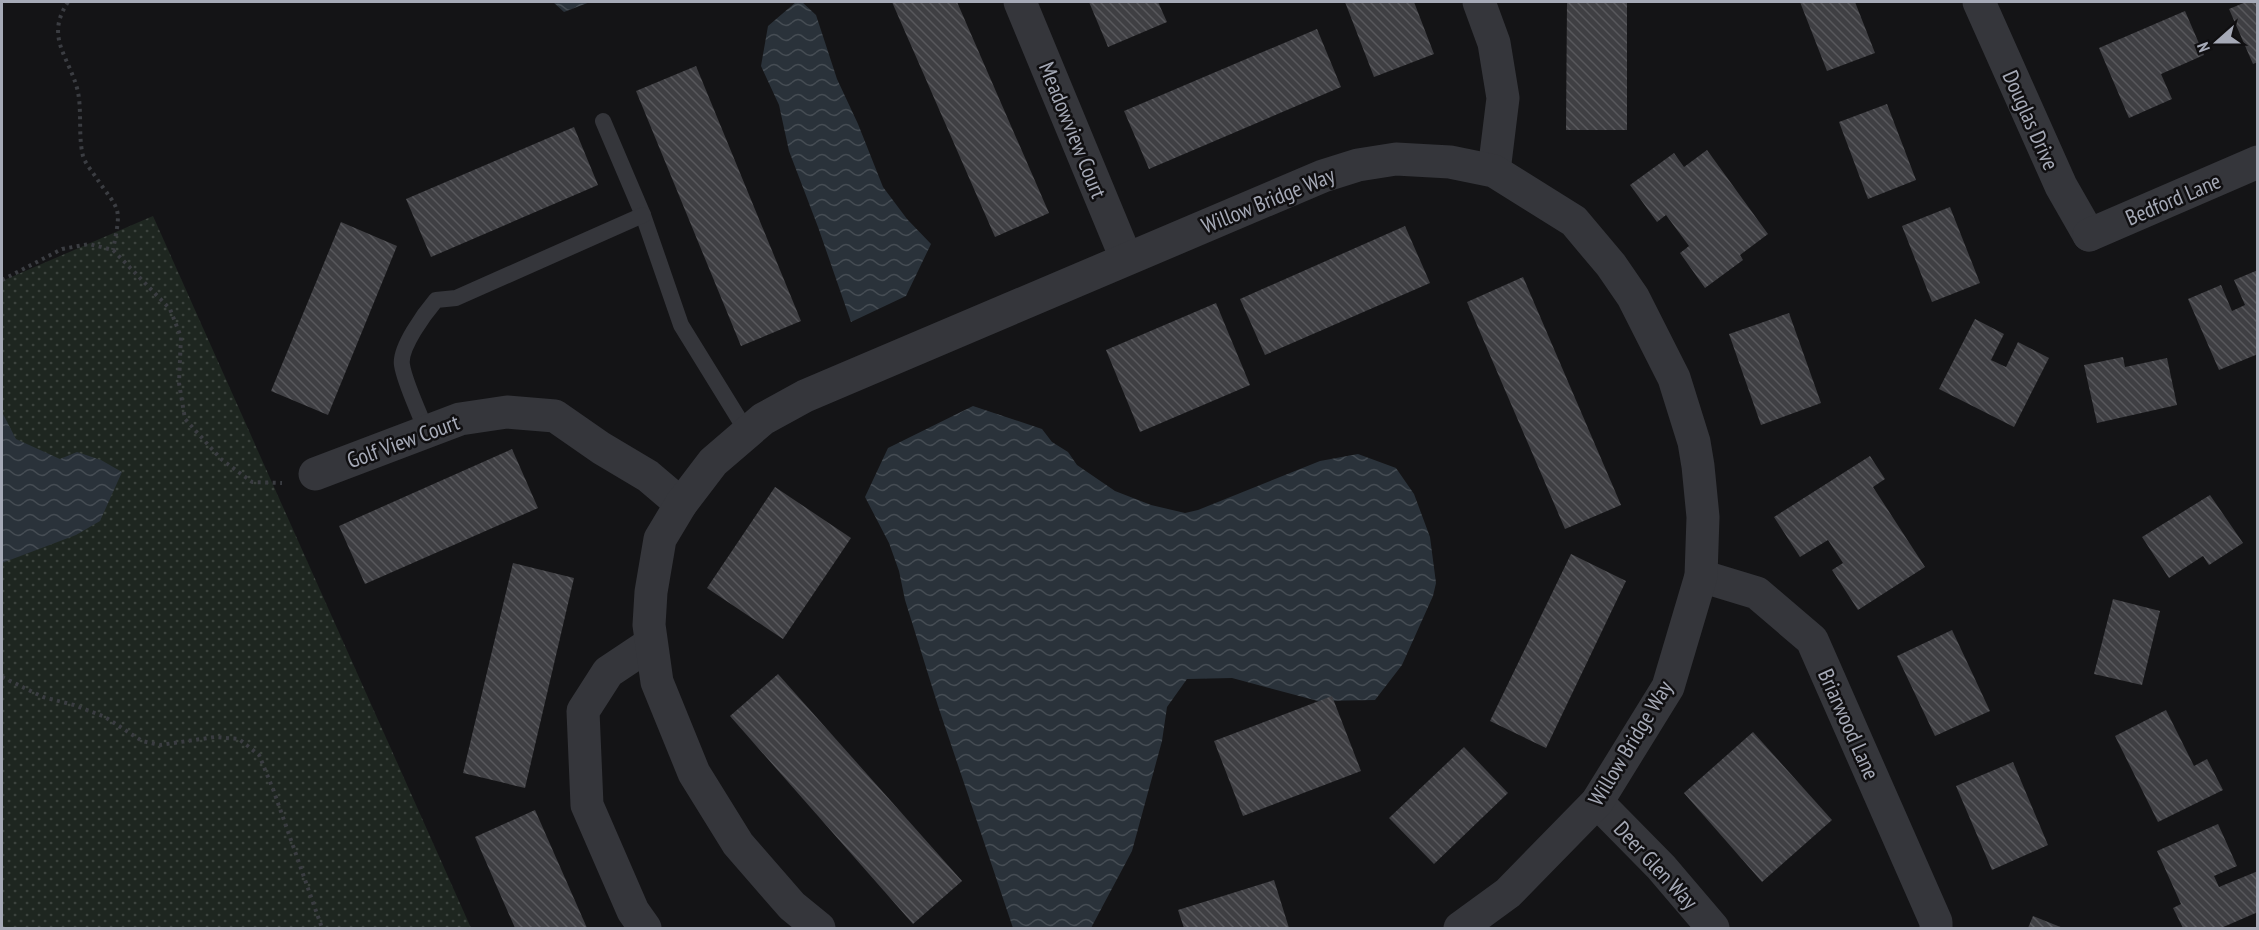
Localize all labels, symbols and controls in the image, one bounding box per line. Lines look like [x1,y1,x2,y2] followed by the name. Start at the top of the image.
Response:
[2187,12,2247,72] north arrow
[2192,40,2214,55] text: N
[1033,58,1113,202] street label: Meadowview Court
[1997,66,2065,174] street label: Douglas Drive
[1197,160,1339,239] street label: Willow Bridge Way
[2121,166,2225,232] street label: Bedford Lane
[343,408,463,474] street label: Golf View Court
[1812,664,1886,784] street label: Briarwood Lane
[1582,675,1679,811] street label: Willow Bridge Way
[1608,815,1704,915] street label: Deer Glen Way

